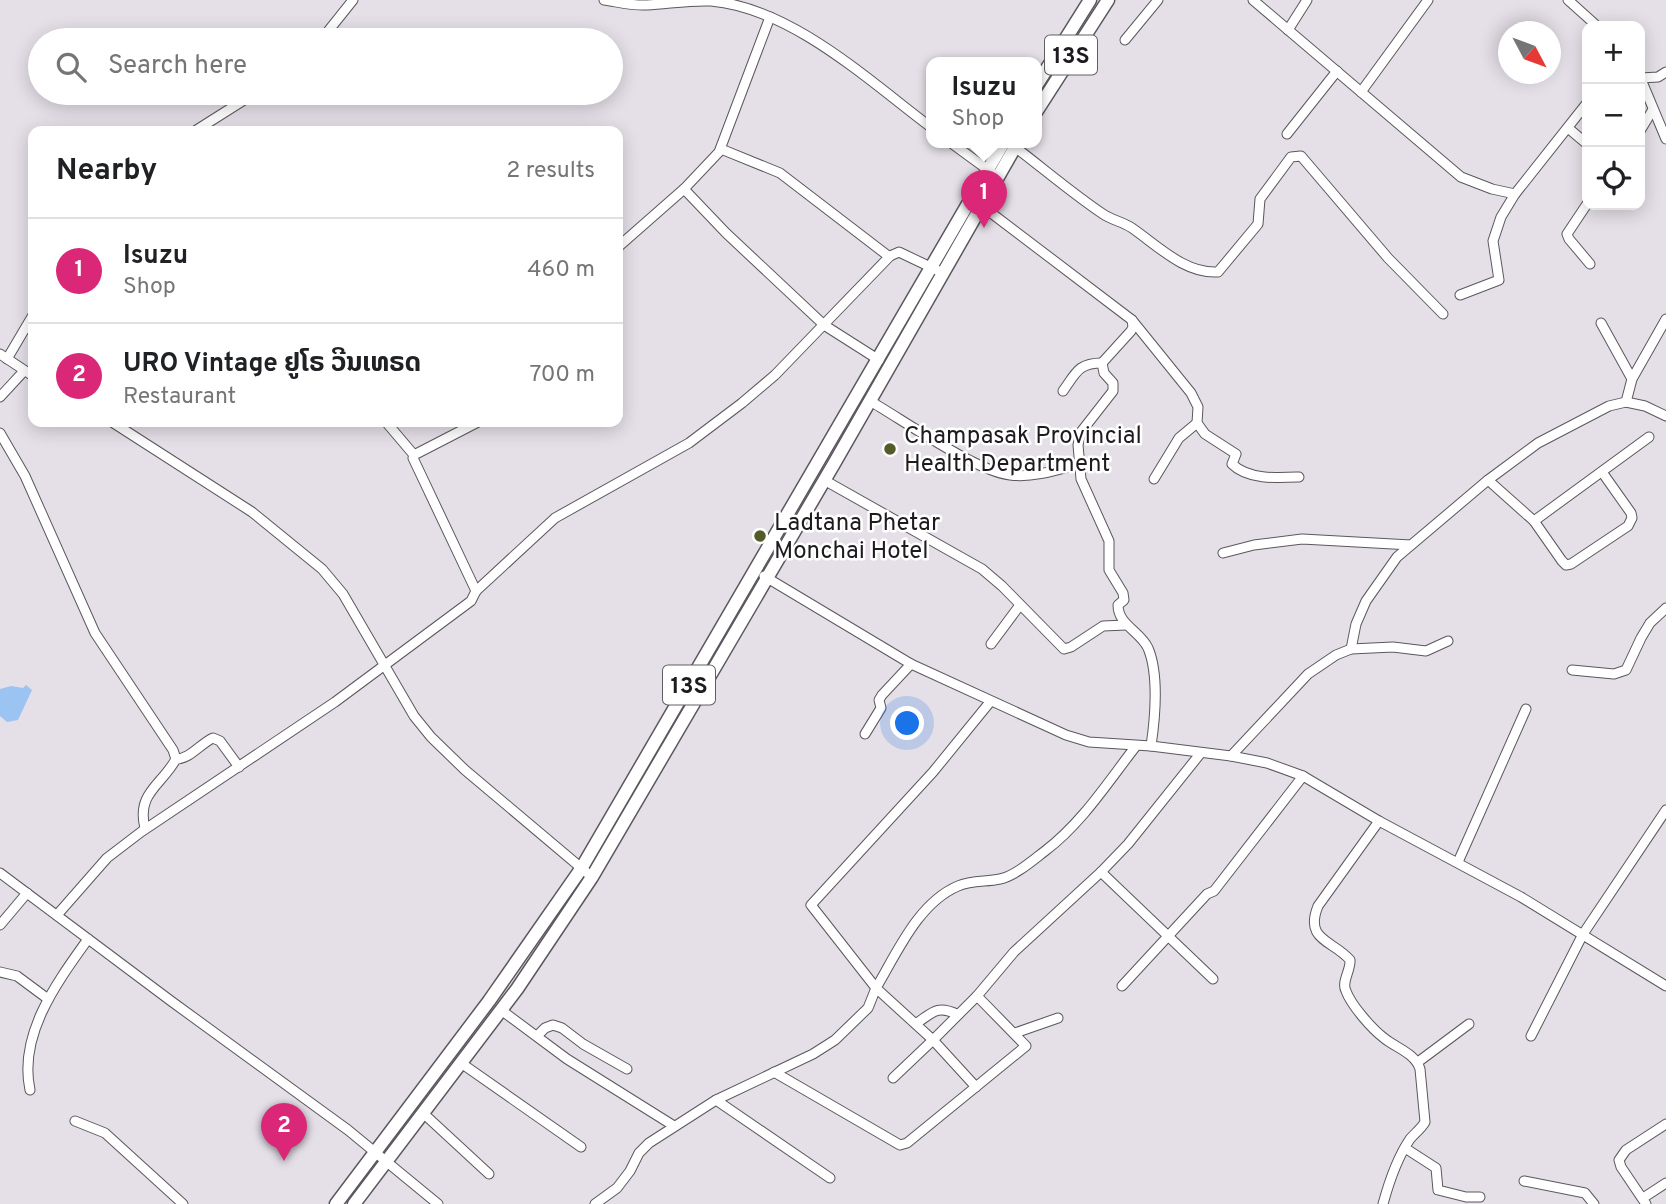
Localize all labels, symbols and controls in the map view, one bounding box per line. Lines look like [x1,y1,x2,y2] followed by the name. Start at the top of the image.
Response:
[1498,21,1561,84] north arrow
[1582,21,1645,210] map controls
[1582,21,1645,84] button: +
[28,28,623,105] search box
[1045,36,1097,74] road number: 13S
[52,48,90,86] icon: search
[108,50,247,83] text: Search here
[926,57,1042,148] popup
[951,72,1017,105] text: Isuzu
[1582,84,1645,147] button: −
[951,105,1004,134] text: Shop
[1582,147,1645,210] button: locate
[56,153,157,190] text: Nearby
[506,157,595,186] text: 2 results
[961,170,1007,228] pin: 1
[123,240,188,273] text: Isuzu
[74,256,84,285] text: 1
[527,256,595,285] text: 460 m
[123,273,176,302] text: Shop
[123,348,421,381] text: URO Vintage ຢູໂຣ ວີນເທຣດ
[72,361,86,390] text: 2
[529,361,595,390] text: 700 m
[123,383,236,412] text: Restaurant
[904,422,1142,480] place label: Champasak Provincial Health Department
[882,441,898,457] marker: Champasak Provincial Health Department
[774,509,940,567] place label: Ladtana Phetar Monchai Hotel
[752,528,768,544] marker: Ladtana Phetar Monchai Hotel
[663,666,715,705] road number: 13S
[890,706,924,740] your location
[261,1103,307,1161] pin: 2

